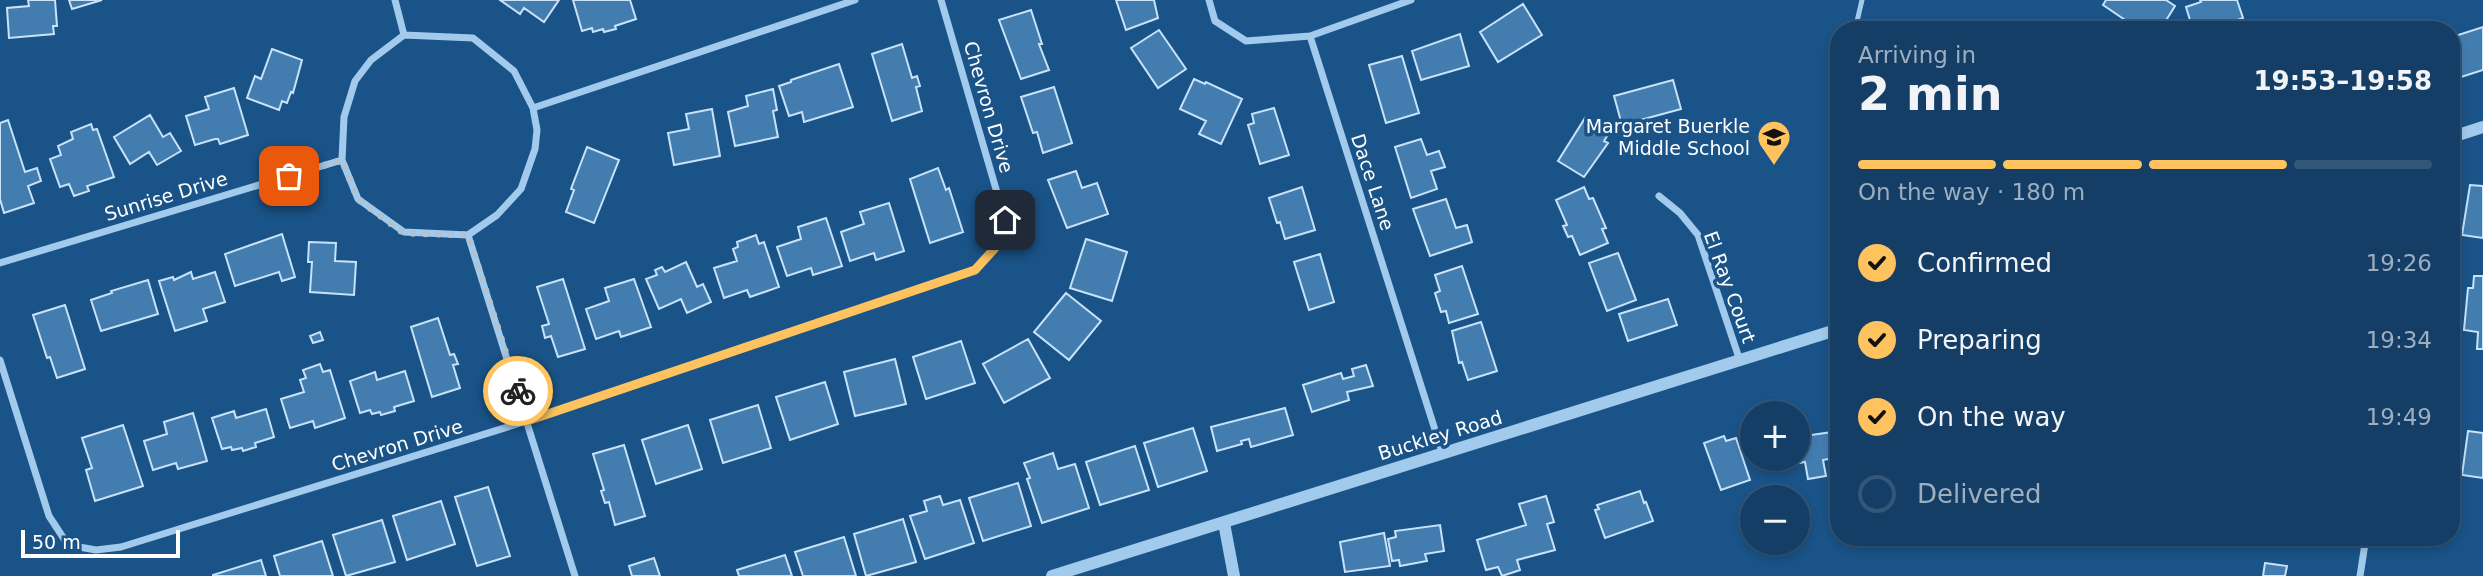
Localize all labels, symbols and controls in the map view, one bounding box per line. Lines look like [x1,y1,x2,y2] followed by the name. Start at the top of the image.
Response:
[960,39,1018,175] street label: Chevron Drive
[1858,42,1976,68] text: Arriving in
[2253,66,2432,96] text: 19:53–19:58
[1858,67,2002,121] text: 2 min
[1586,115,1750,159] place label: Margaret Buerkle Middle School
[1755,118,1793,167] school or university icon: Margaret Buerkle Middle School
[1347,131,1399,233] street label: Dace Lane
[259,146,319,206] pin
[270,157,308,195] icon: bag
[102,167,230,225] street label: Sunrise Drive
[1858,179,2085,205] text: On the way · 180 m
[975,190,1035,250] pin
[986,201,1024,239] icon: home
[1700,228,1760,346] street label: El Ray Court
[1858,244,1896,282] icon: check
[1917,248,2052,278] text: Confirmed
[2366,250,2432,276] text: 19:26
[1858,321,1896,359] icon: check
[1917,325,2042,355] text: Preparing
[2366,327,2432,353] text: 19:34
[483,356,553,426] courier
[499,372,537,410] icon: bike
[1858,398,1896,436] icon: check
[1740,401,1810,555] map controls
[1740,401,1810,471] button: +
[1917,402,2066,432] text: On the way
[2366,404,2432,430] text: 19:49
[1375,406,1505,464] street label: Buckley Road
[329,415,465,475] street label: Chevron Drive
[1917,479,2041,509] text: Delivered
[1740,485,1810,555] button: −
[21,527,180,559] scale bar
[32,531,81,553] text: 50 m

